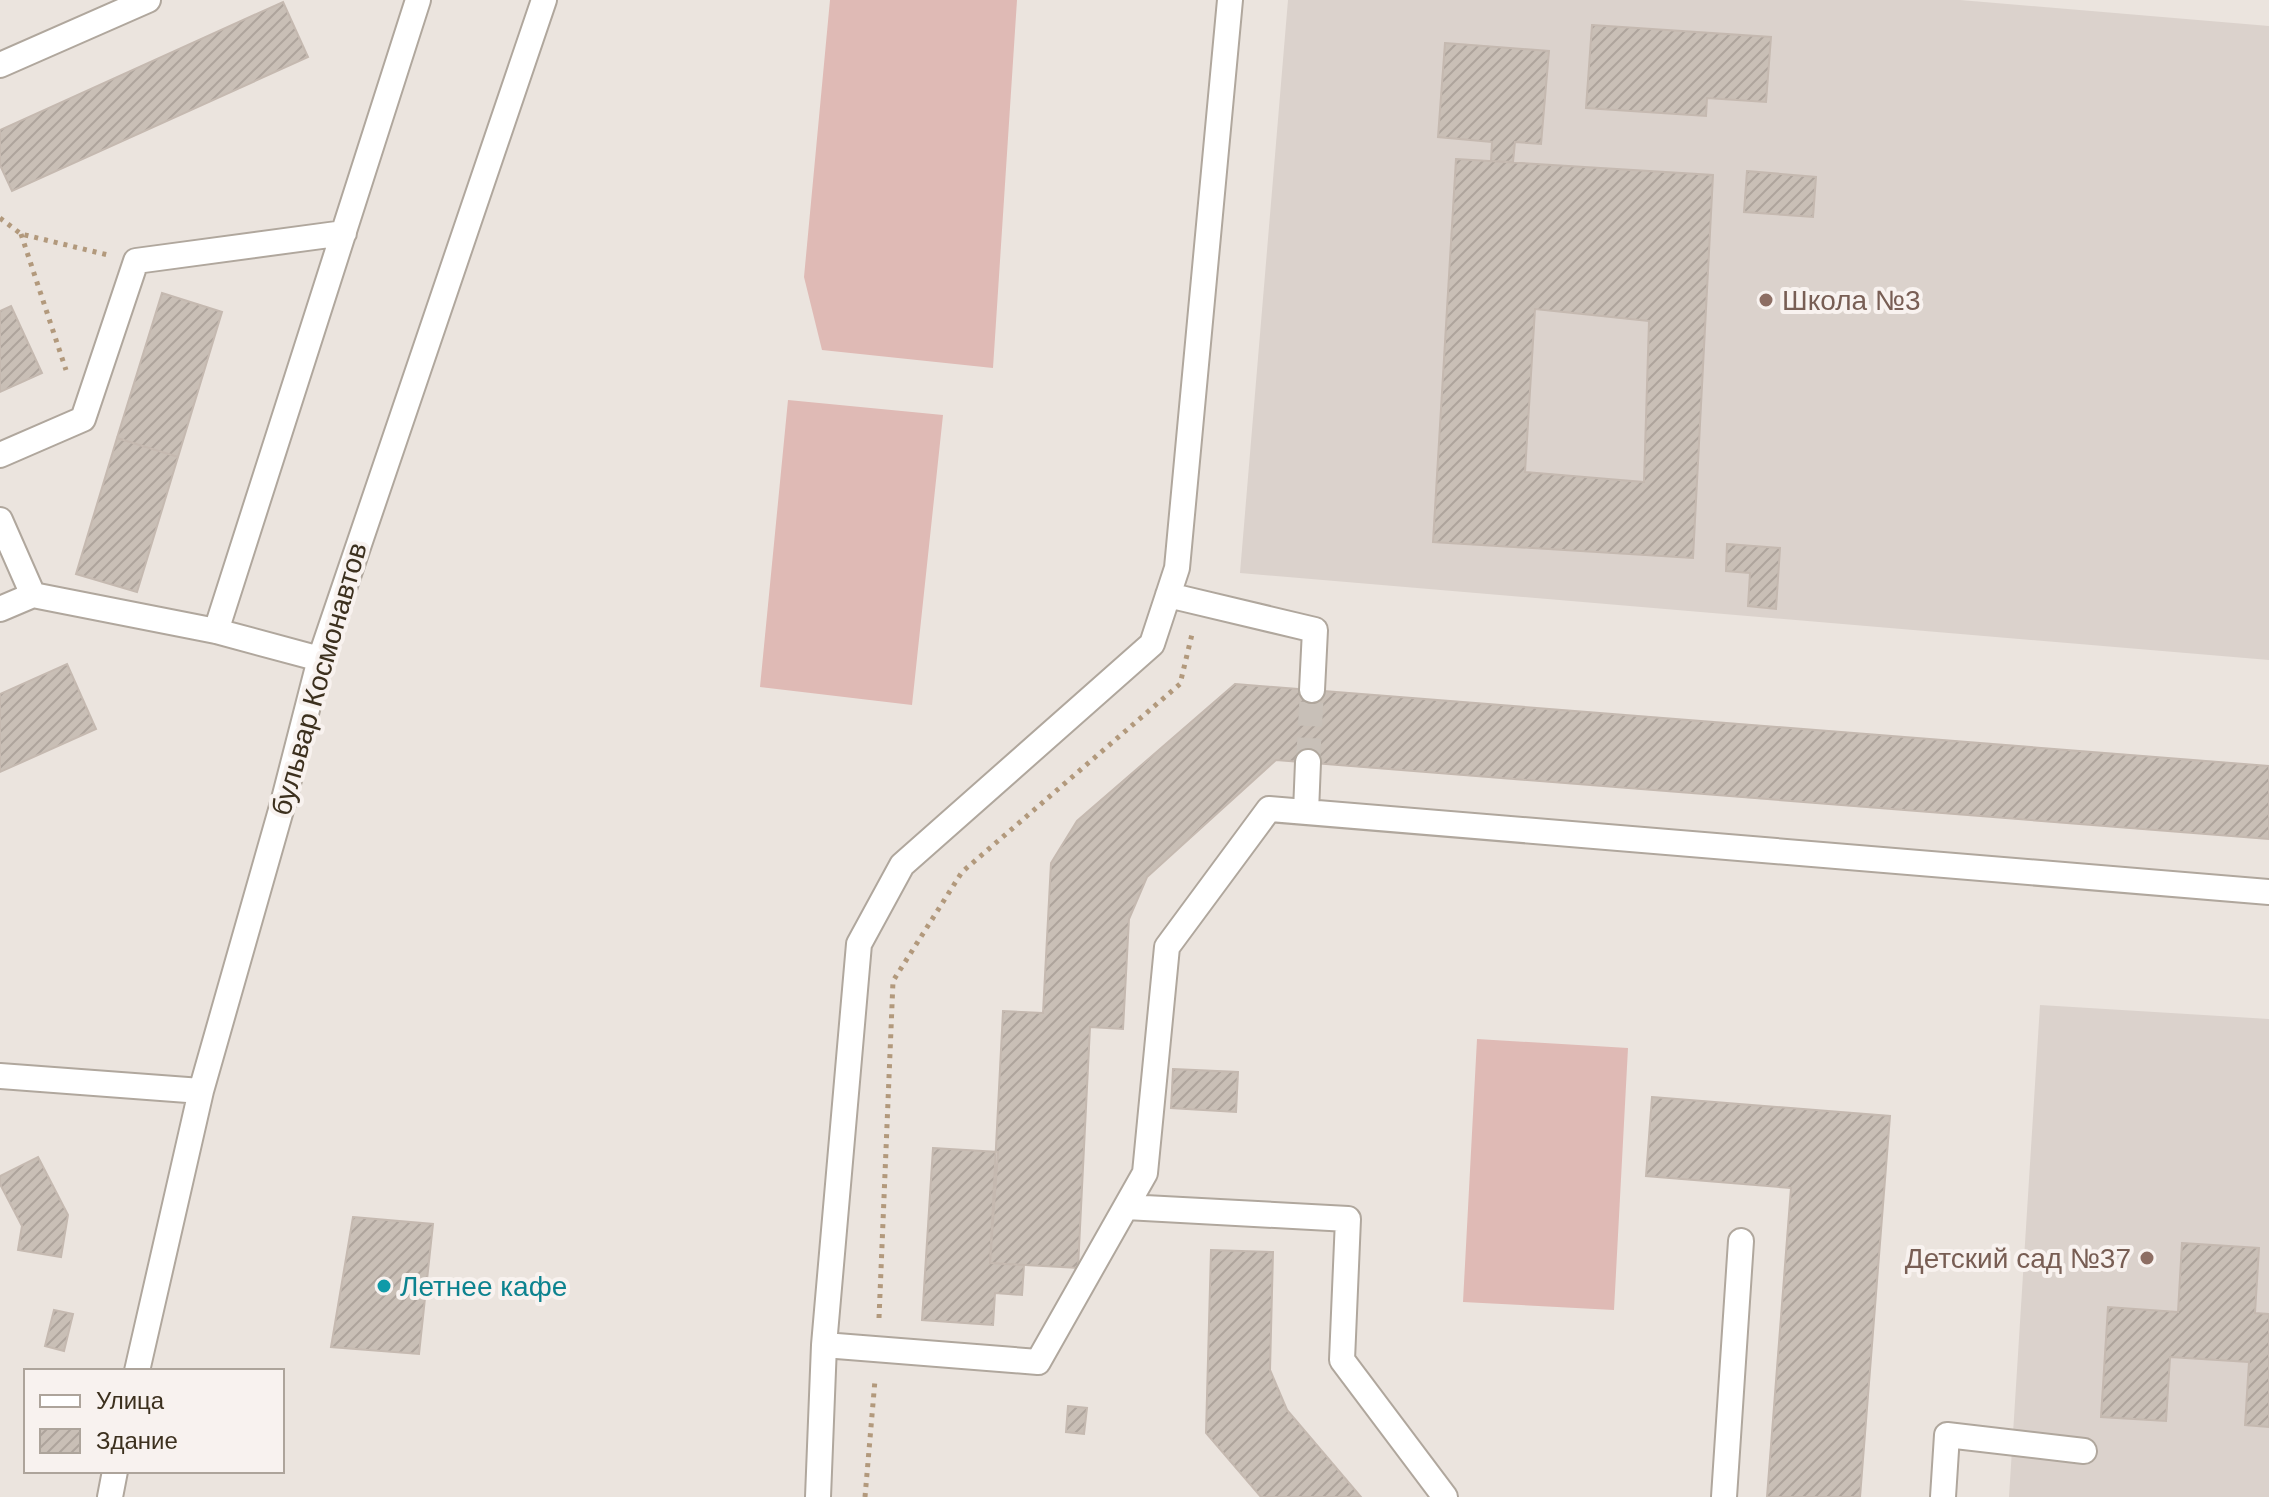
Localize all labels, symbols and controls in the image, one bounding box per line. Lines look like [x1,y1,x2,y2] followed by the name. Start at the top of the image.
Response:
[1782,285,1920,316] place label: Школа №3
[1757,291,1775,309] marker: Школа №3
[265,539,373,819] street label: бульвар Космонавтов
[1905,1243,2131,1274] place label: Детский сад №37
[2138,1249,2156,1267] marker: Детский сад №37
[400,1271,567,1302] place label: Летнее кафе
[375,1277,393,1295] marker: Летнее кафе
[24,1369,284,1473] legend
[96,1387,165,1414] text: Улица
[96,1427,178,1454] text: Здание

